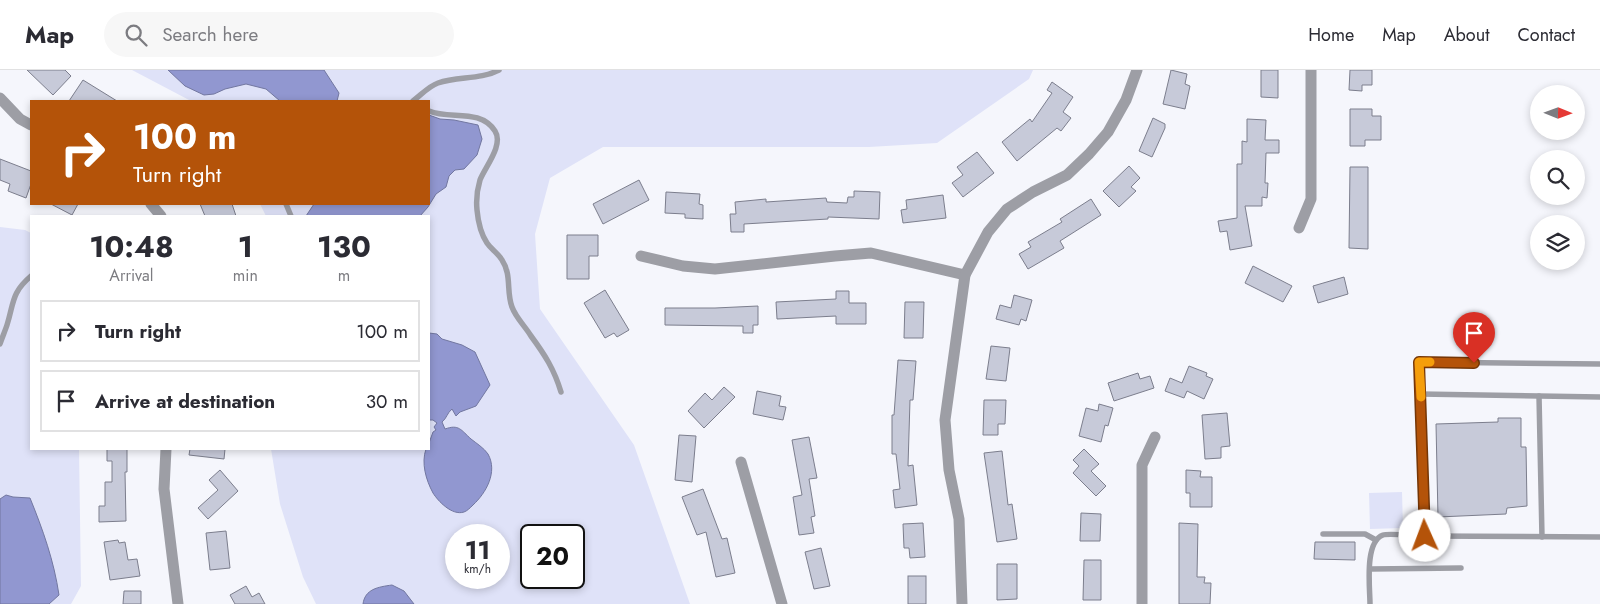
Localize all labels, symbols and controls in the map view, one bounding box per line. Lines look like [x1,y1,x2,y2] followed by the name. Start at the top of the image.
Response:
[104,12,454,57] search box
[25,17,74,52] text: Map
[122,21,150,49] icon: search
[162,21,258,48] text: Search here
[1308,22,1354,48] text: Home
[1382,22,1416,48] text: Map
[1444,22,1489,48] text: About
[1517,22,1575,48] text: Contact
[1530,85,1585,140] north arrow
[1530,85,1585,270] map controls
[133,112,236,162] text: 100 m
[50,120,115,185] icon: right
[1530,150,1585,205] button: search
[133,158,221,190] text: Turn right
[1530,215,1585,270] button: layers
[89,225,174,268] text: 10:48
[238,225,253,268] text: 1
[317,225,371,268] text: 130
[109,264,153,287] text: Arrival
[233,264,258,287] text: min
[338,264,350,287] text: m
[1453,312,1495,363] pin
[52,317,80,345] icon: right
[95,318,181,345] text: Turn right
[356,318,408,345] text: 100 m
[1460,319,1488,347] icon: arrive
[52,387,80,415] icon: arrive
[95,388,275,415] text: Arrive at destination
[366,388,408,415] text: 30 m
[1398,509,1450,561] position arrow
[520,524,585,589] speed limit sign: 20
[465,532,490,568] text: 11
[464,560,491,578] text: km/h

